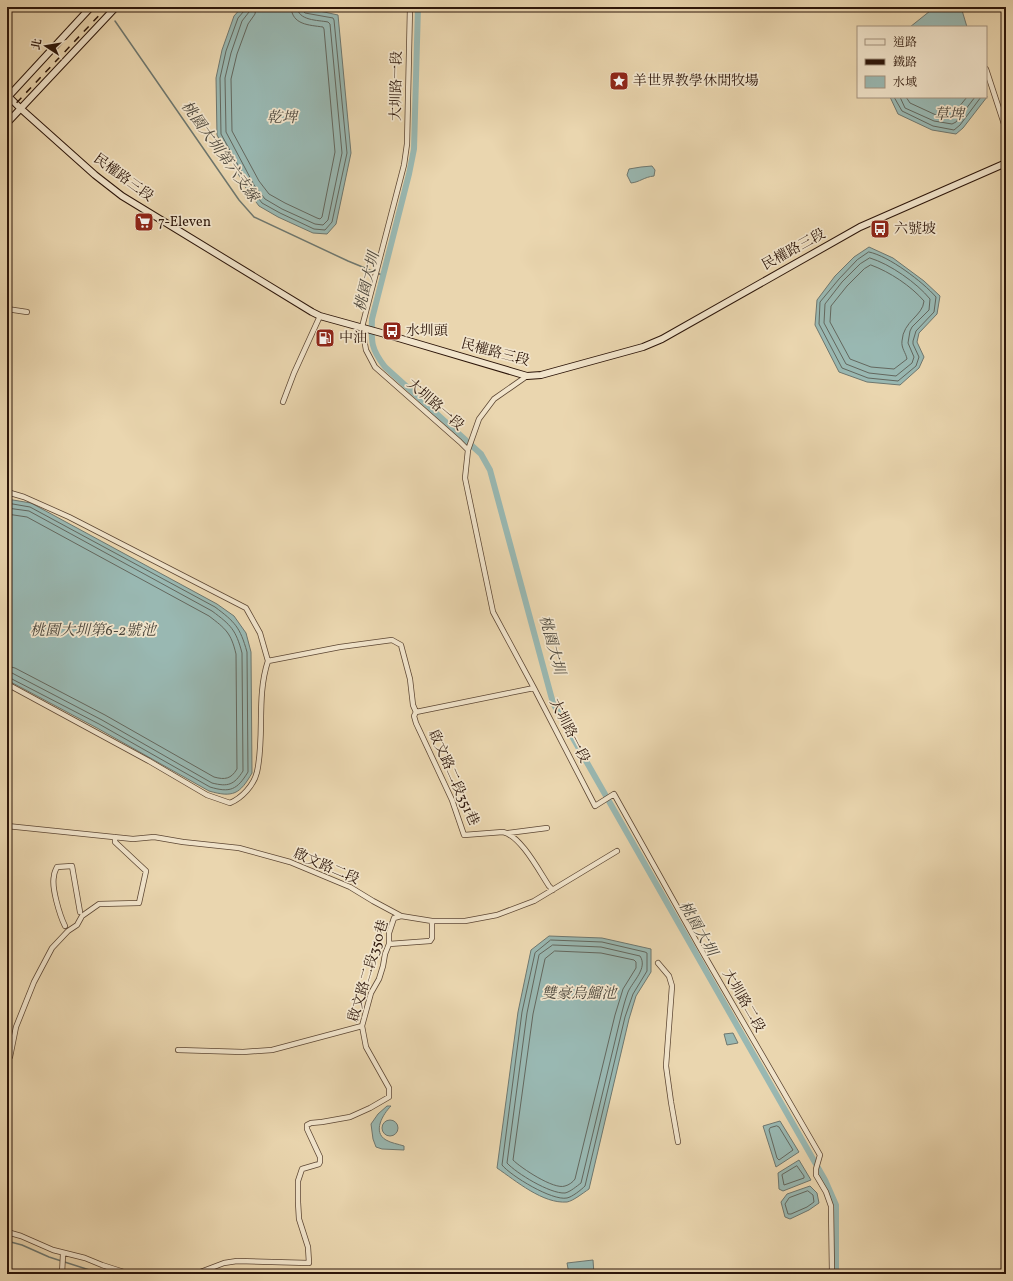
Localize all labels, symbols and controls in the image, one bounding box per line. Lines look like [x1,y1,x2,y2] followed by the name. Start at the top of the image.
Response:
[26,26,66,66] north arrow
[857,26,987,98] legend
[893,35,917,51] text: 道路
[29,37,46,51] text: 北
[387,51,407,121] street label: 大圳路一段
[893,55,917,71] text: 鐵路
[608,70,630,92] place icon: 羊世界教學休閒牧場
[633,72,759,91] place label: 羊世界教學休閒牧場
[893,75,917,91] text: 水域
[175,97,264,208] water label: 桃園大圳第六支線
[934,105,966,126] water label: 草埤
[267,108,299,129] water label: 乾埤
[89,150,157,206] street label: 民權路三段
[133,211,155,233] supermarket icon: 7-Eleven
[158,213,211,232] place label: 7-Eleven
[869,218,891,240] bus stop icon: 六號坡
[894,220,936,239] place label: 六號坡
[759,225,829,275] street label: 民權路三段
[351,247,386,314] water label: 桃園大圳
[381,320,403,342] bus stop icon: 水圳頭
[406,322,448,341] place label: 水圳頭
[314,327,336,349] fuel station icon: 中油
[339,329,367,348] place label: 中油
[459,335,531,371] street label: 民權路三段
[402,375,468,435] street label: 大圳路一段
[533,613,570,680] water label: 桃園大圳
[30,621,158,642] water label: 桃園大圳第6-2號池
[545,696,593,766] street label: 大圳路一段
[423,727,483,829] street label: 啟文路二段351巷
[290,845,362,889] street label: 啟文路二段
[673,898,723,963] water label: 桃園大圳
[344,918,394,1024] street label: 啟文路二段350巷
[717,966,769,1036] street label: 大圳路二段
[541,984,618,1005] water label: 雙豪烏鰡池

